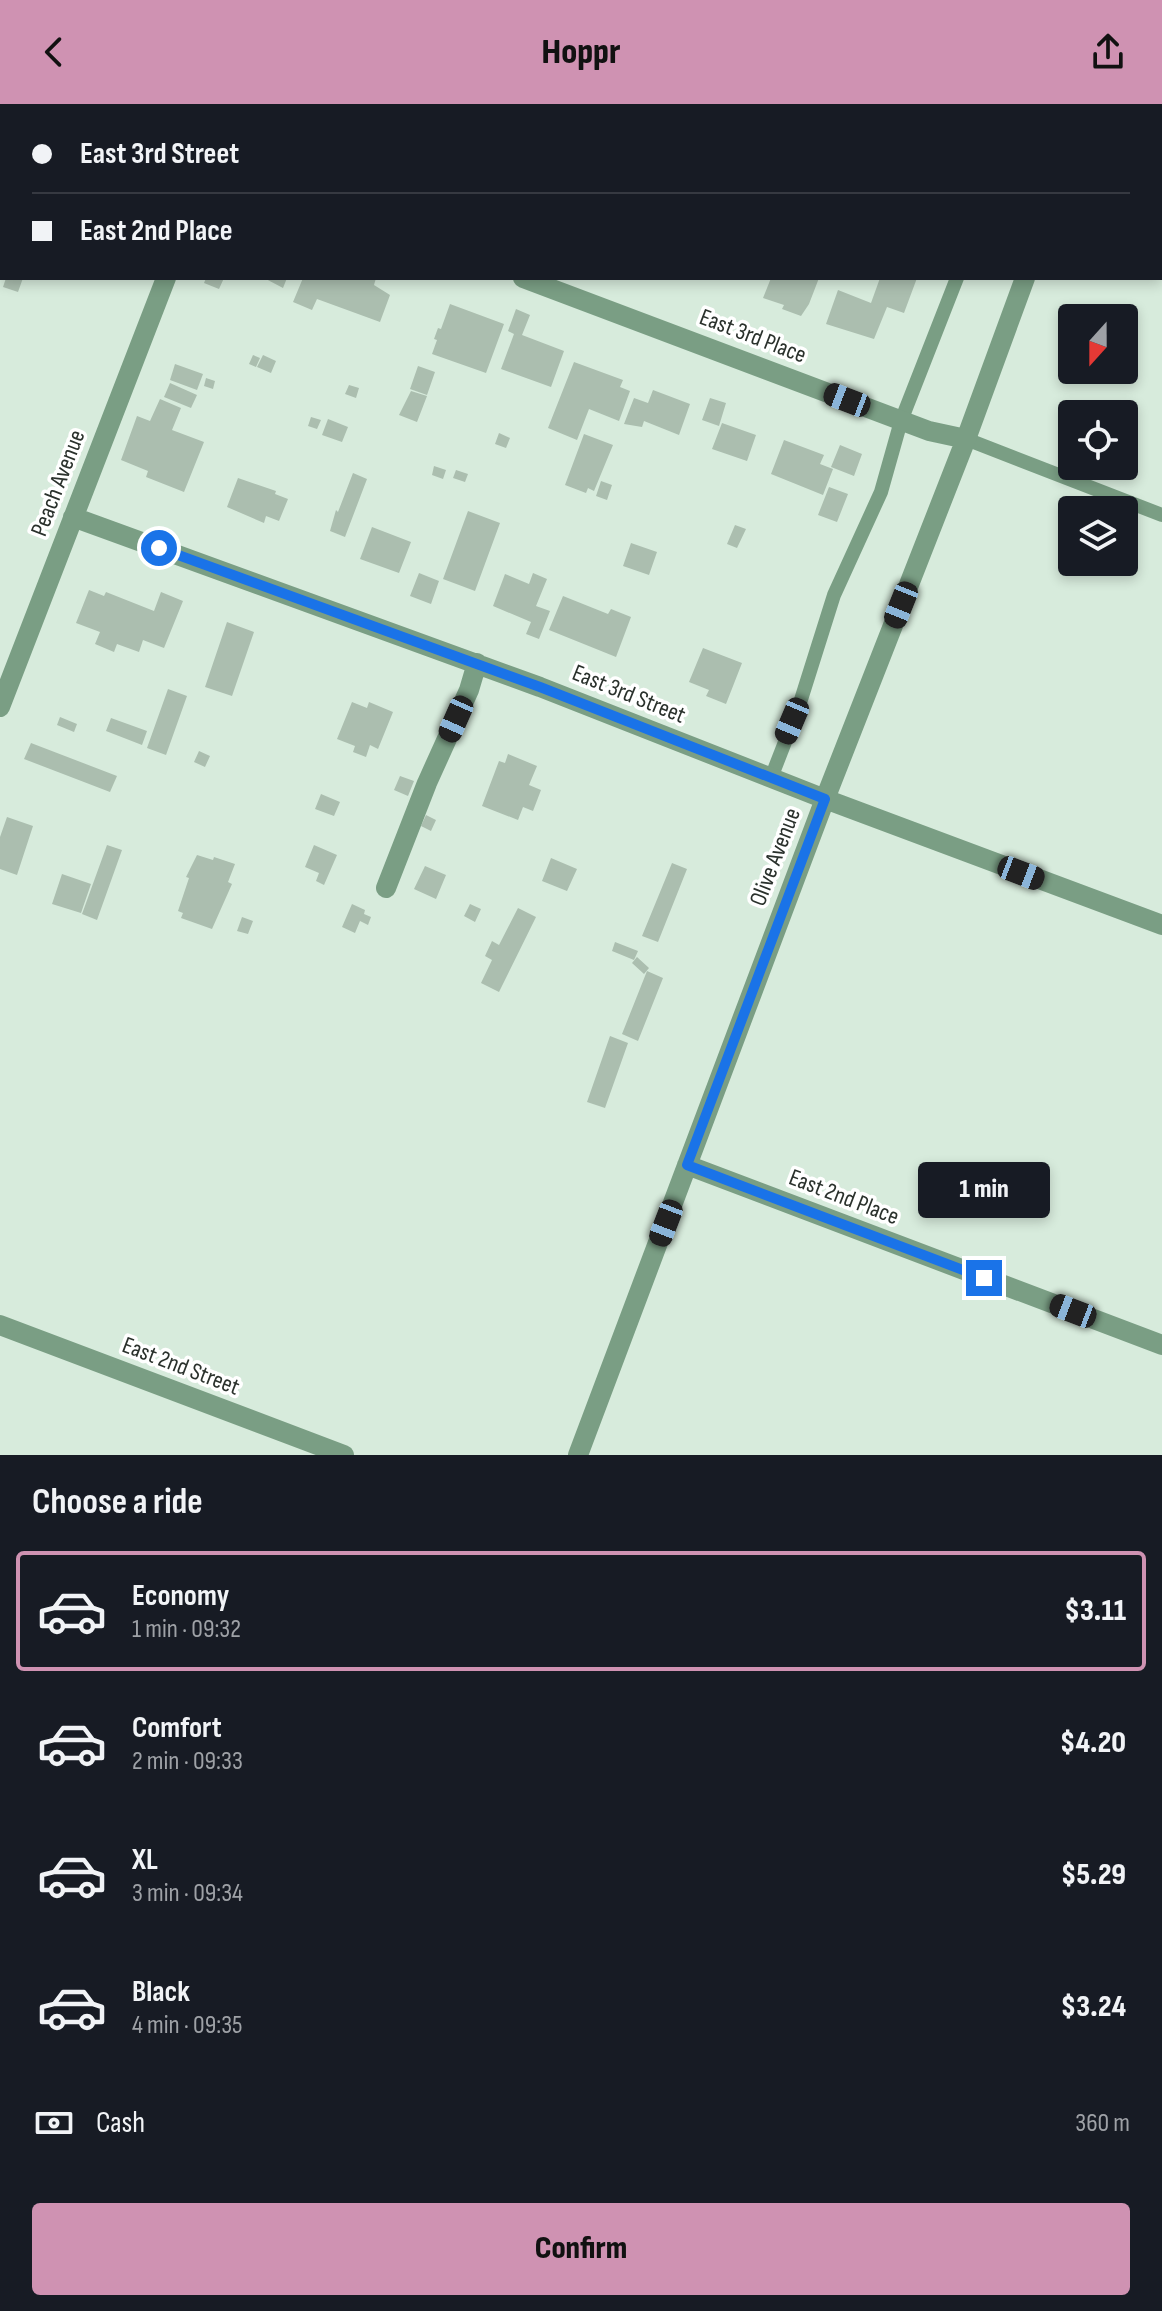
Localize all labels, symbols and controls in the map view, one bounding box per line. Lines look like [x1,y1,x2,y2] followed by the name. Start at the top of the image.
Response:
[32,30,76,74] icon: back
[1086,30,1130,74] icon: share
[542,31,620,74] text: Hoppr
[80,136,239,172] text: East 3rd Street
[80,213,233,249] text: East 2nd Place
[696,302,810,370] street label: East 3rd Place
[1058,304,1138,384] north arrow
[1058,304,1138,576] map controls
[820,380,874,420] car
[1058,400,1138,480] button: locate
[25,426,91,540] street label: Peach Avenue
[1058,496,1138,576] button: layers
[141,530,177,566] route start
[881,578,921,632] car
[568,658,690,730] street label: East 3rd Street
[435,692,477,746] car
[772,694,812,748] car
[743,804,807,910] street label: Olive Avenue
[994,853,1048,893] car
[918,1162,1050,1218] callout: 1 min
[785,1163,903,1231] street label: East 2nd Place
[959,1174,1009,1205] text: 1 min
[646,1196,686,1250] car
[966,1260,1002,1296] route end
[1046,1291,1100,1331] car
[118,1330,244,1402] street label: East 2nd Street
[32,1481,203,1524] text: Choose a ride
[36,1575,108,1647] icon: car
[132,1578,229,1614] text: Economy
[1064,1593,1126,1629] text: $3.11
[132,1614,241,1645] text: 1 min · 09:32
[36,1707,108,1779] icon: car
[132,1710,222,1746] text: Comfort
[1060,1725,1126,1761] text: $4.20
[132,1746,243,1777] text: 2 min · 09:33
[36,1839,108,1911] icon: car
[132,1842,158,1878] text: XL
[1061,1857,1126,1893] text: $5.29
[132,1878,243,1909] text: 3 min · 09:34
[36,1971,108,2043] icon: car
[132,1974,190,2010] text: Black
[1061,1989,1126,2025] text: $3.24
[132,2010,242,2041] text: 4 min · 09:35
[32,2101,76,2145] icon: cash
[96,2105,145,2141] text: Cash
[1075,2108,1130,2139] text: 360 m
[32,2203,1130,2295] button: Confirm

